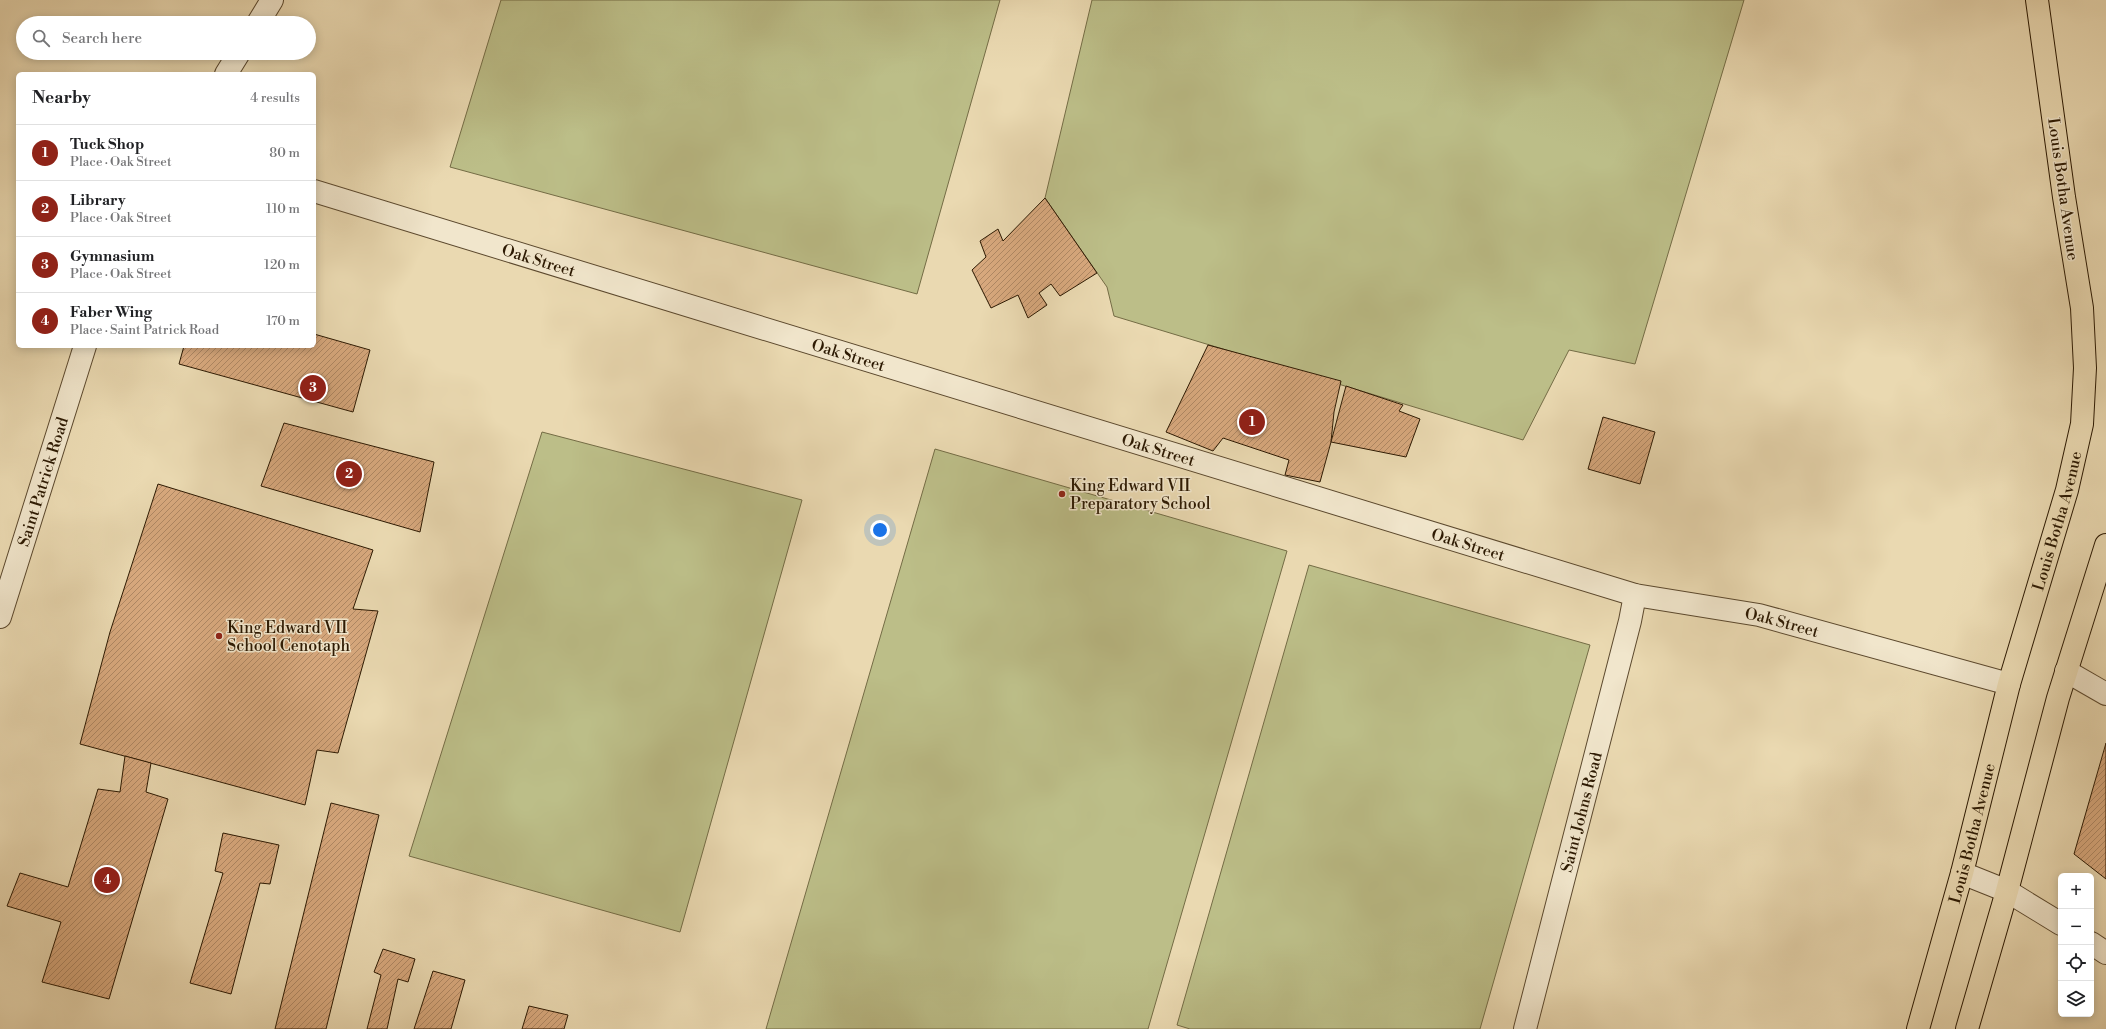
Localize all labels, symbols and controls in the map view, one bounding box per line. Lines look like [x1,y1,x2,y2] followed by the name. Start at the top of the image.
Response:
[16,16,316,60] search box
[30,27,52,49] icon: search
[62,29,142,48] text: Search here
[32,87,91,109] text: Nearby
[250,90,300,106] text: 4 results
[2043,116,2083,262] street label: Louis Botha Avenue
[70,135,144,154] text: Tuck Shop
[42,145,48,161] text: 1
[269,145,300,161] text: 80 m
[70,154,171,170] text: Place · Oak Street
[70,191,126,210] text: Library
[41,201,49,217] text: 2
[266,201,300,217] text: 110 m
[70,210,171,226] text: Place · Oak Street
[499,240,578,281] street label: Oak Street
[70,247,154,266] text: Gymnasium
[41,257,49,273] text: 3
[264,257,300,273] text: 120 m
[70,266,171,282] text: Place · Oak Street
[70,303,152,322] text: Faber Wing
[41,313,49,329] text: 4
[266,313,300,329] text: 170 m
[70,322,219,338] text: Place · Saint Patrick Road
[809,335,888,376] street label: Oak Street
[300,373,326,403] pin: 3
[1239,407,1265,437] pin: 1
[14,415,73,549] street label: Saint Patrick Road
[1119,430,1198,471] street label: Oak Street
[2028,449,2087,593] street label: Louis Botha Avenue
[336,459,362,489] pin: 2
[1070,476,1211,514] place label: King Edward VII Preparatory School
[1057,489,1067,499] marker: King Edward VII Preparatory School
[870,520,890,540] your location
[1429,524,1507,566] street label: Oak Street
[1744,604,1821,642] street label: Oak Street
[227,618,350,656] place label: King Edward VII School Cenotaph
[214,631,224,641] marker: King Edward VII School Cenotaph
[1557,750,1607,875] street label: Saint Johns Road
[1945,761,2000,906] street label: Louis Botha Avenue
[94,865,120,895] pin: 4
[2058,873,2094,1017] map controls
[2058,873,2094,909] button: +
[2058,909,2094,945] button: −
[2058,945,2094,981] button: locate
[2058,981,2094,1017] button: layers

